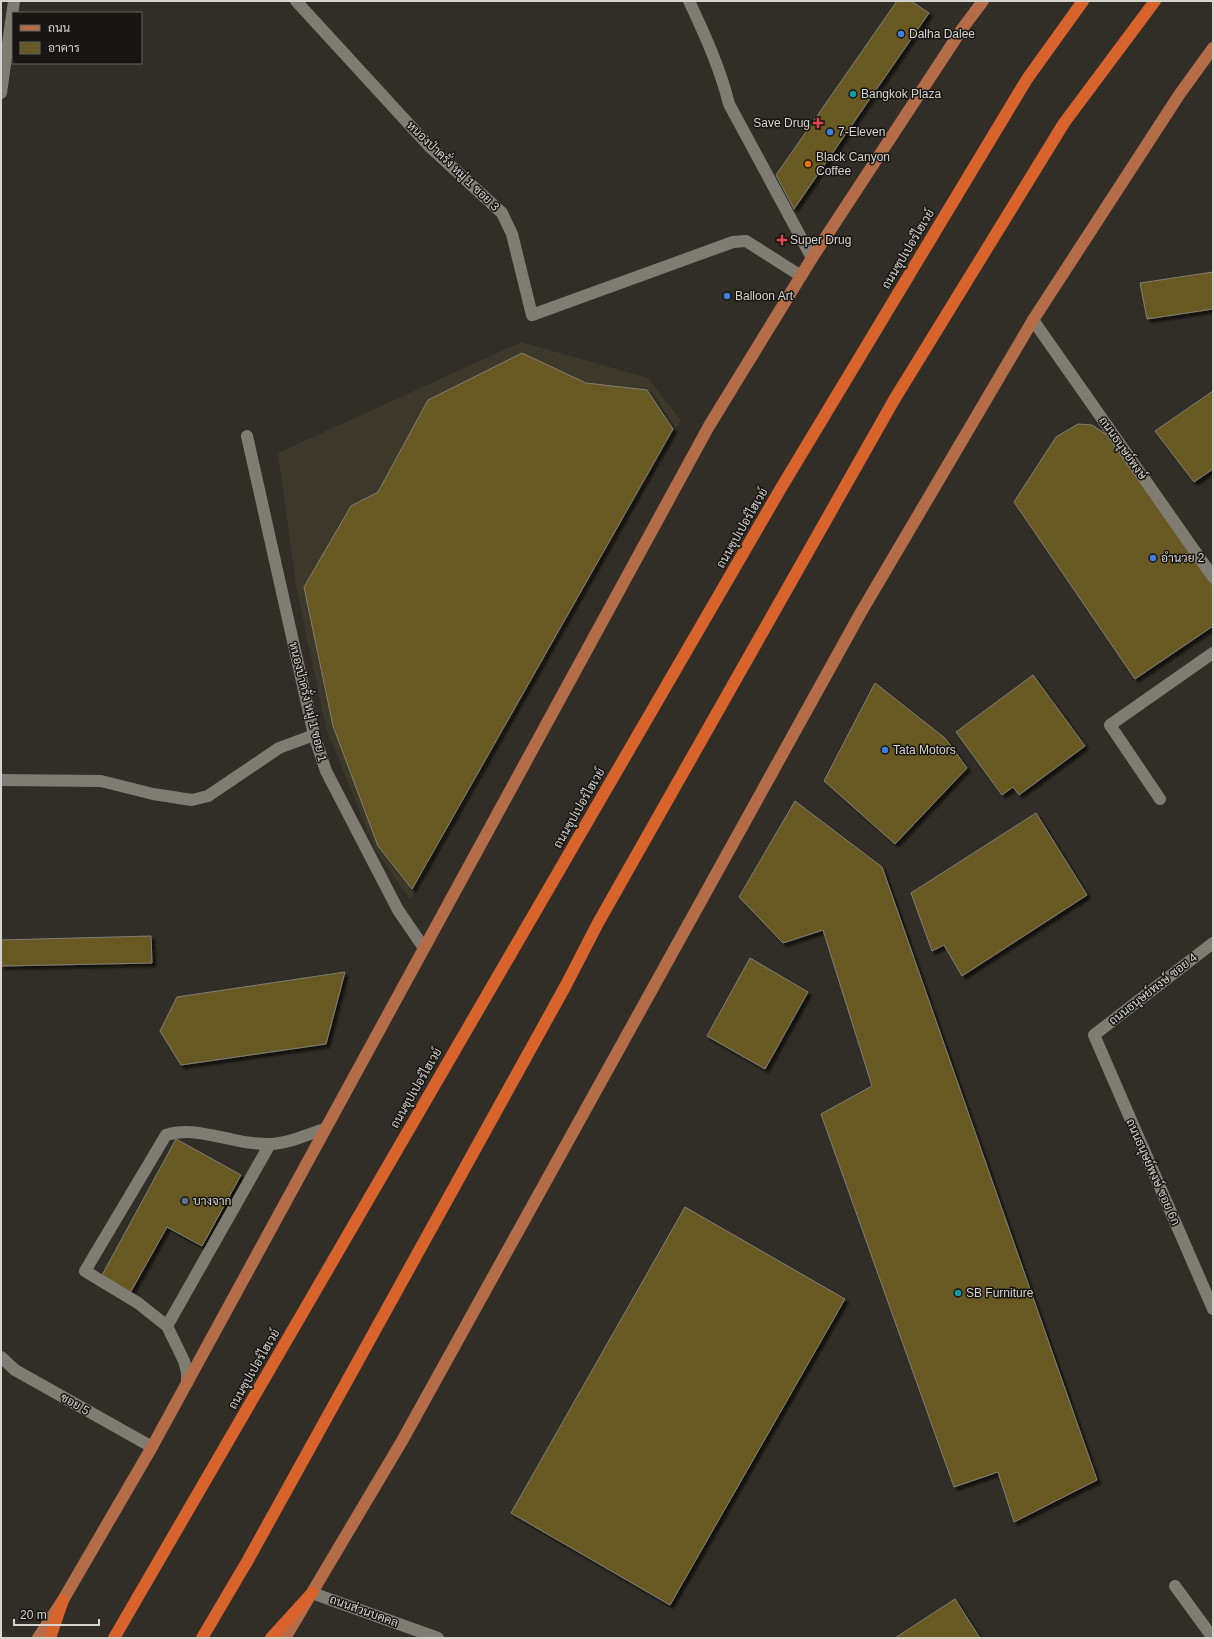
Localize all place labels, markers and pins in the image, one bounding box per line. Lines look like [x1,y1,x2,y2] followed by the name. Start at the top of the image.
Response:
[909,27,975,41] place label: Dalha Dalee
[896,29,906,39] marker: Dalha Dalee
[861,87,941,101] place label: Bangkok Plaza
[848,89,858,99] marker: Bangkok Plaza
[753,116,810,130] place label: Save Drug
[813,118,823,128] marker: Save Drug
[838,125,885,139] place label: 7-Eleven
[825,127,835,137] marker: 7-Eleven
[816,150,890,178] place label: Black Canyon Coffee
[803,159,813,169] marker: Black Canyon Coffee
[790,233,851,247] place label: Super Drug
[777,235,787,245] marker: Super Drug
[735,289,794,303] place label: Balloon Art
[722,291,732,301] marker: Balloon Art
[1161,551,1205,565] place label: อำนวย 2
[1148,553,1158,563] marker: อำนวย 2
[893,743,956,757] place label: Tata Motors
[880,745,890,755] marker: Tata Motors
[193,1194,232,1208] place label: บางจาก
[180,1196,190,1206] marker: บางจาก
[966,1286,1034,1300] place label: SB Furniture
[953,1288,963,1298] marker: SB Furniture

